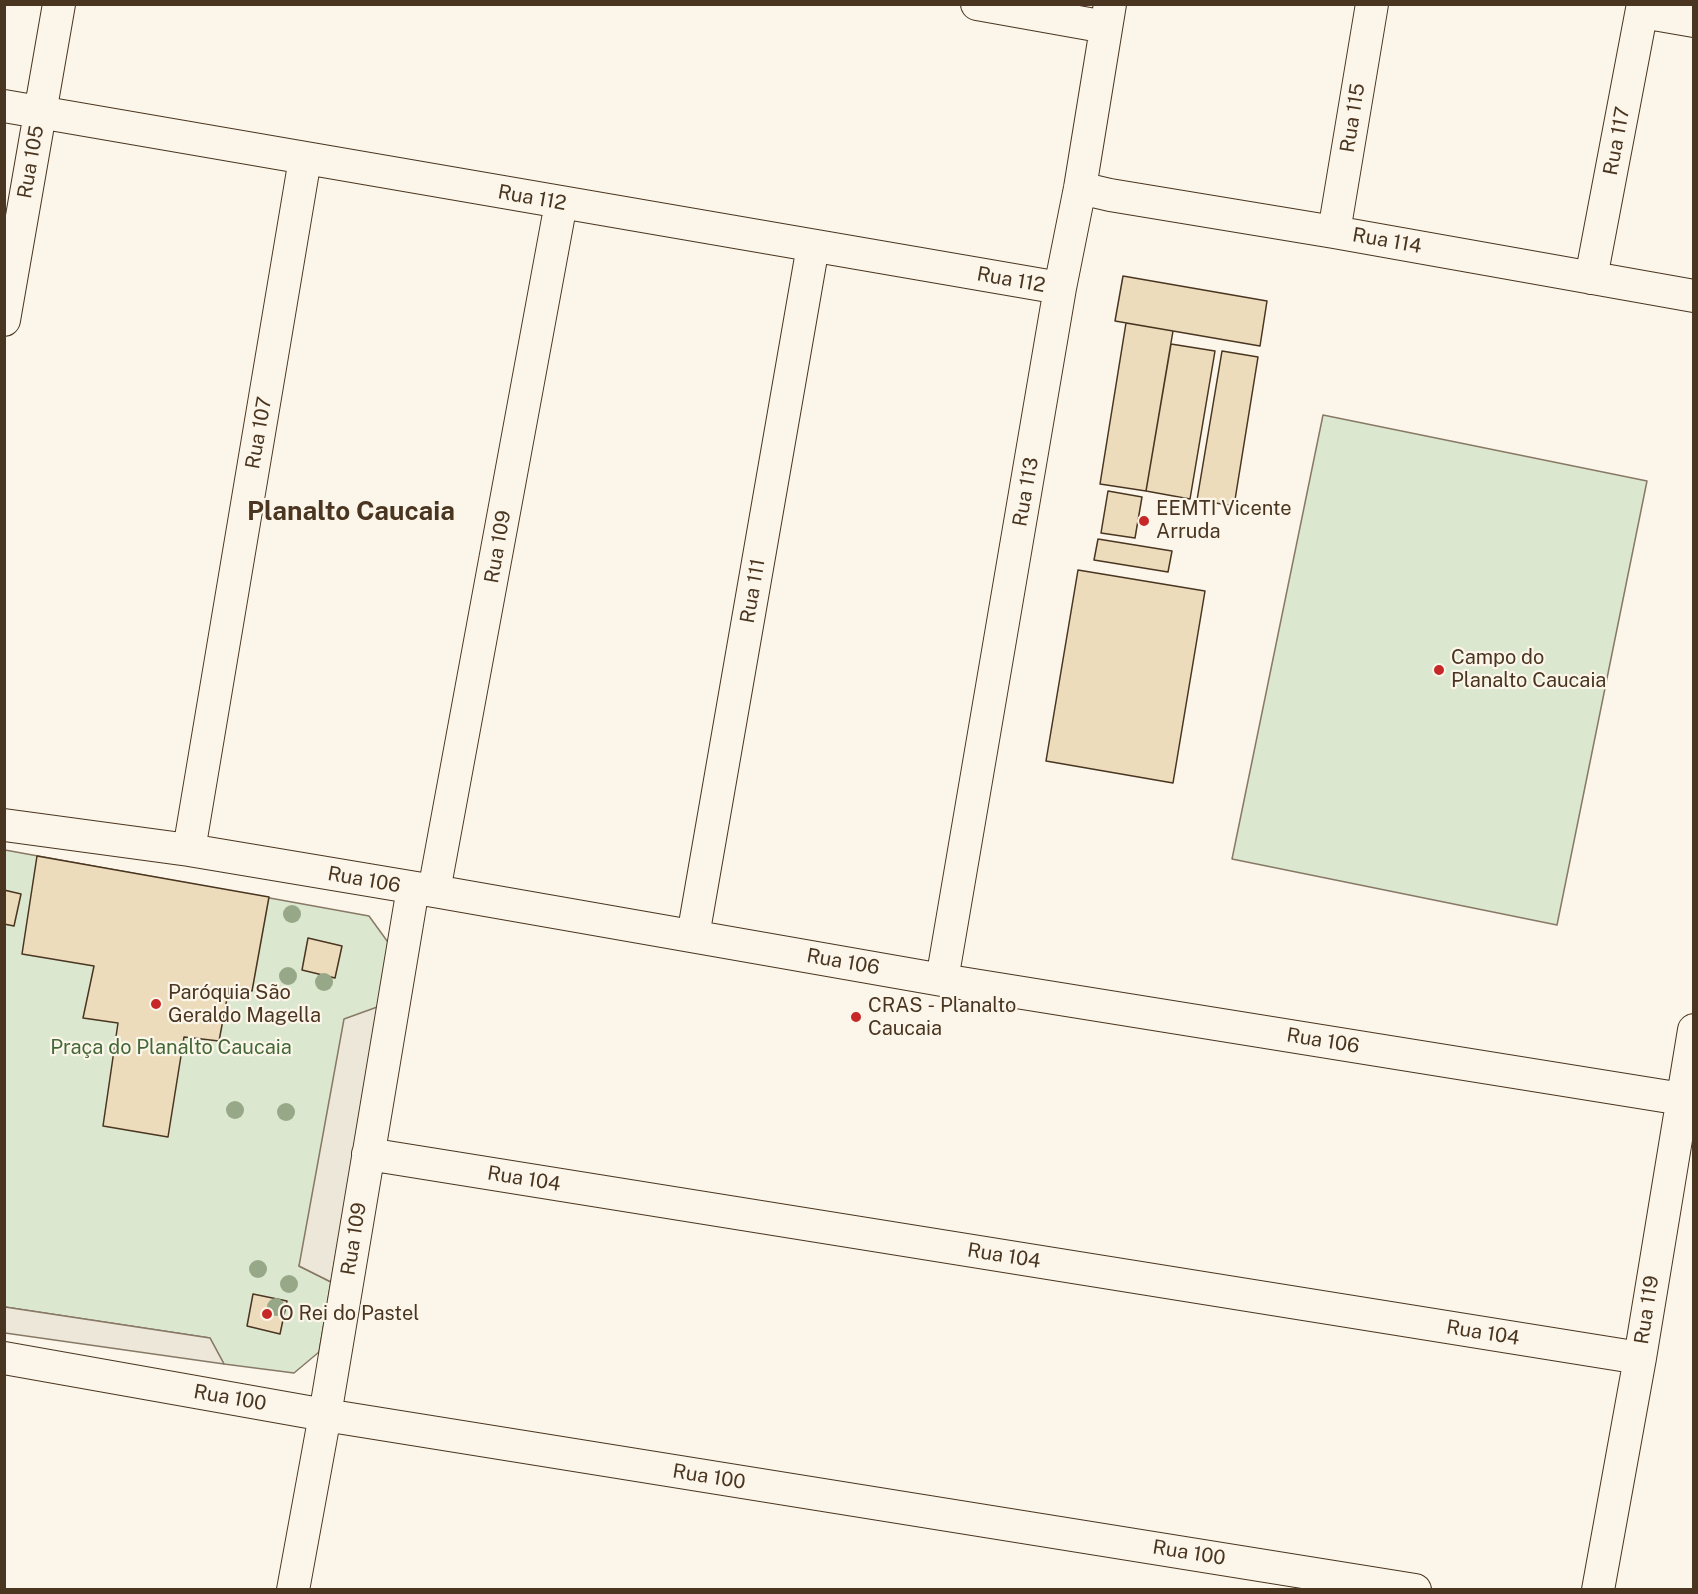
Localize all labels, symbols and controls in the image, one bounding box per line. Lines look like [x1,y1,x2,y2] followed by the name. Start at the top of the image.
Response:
[1336,82,1370,154] street label: Rua 115
[1599,105,1635,177] street label: Rua 117
[13,123,49,201] street label: Rua 105
[496,180,568,216] street label: Rua 112
[1351,223,1423,259] street label: Rua 114
[975,262,1047,298] street label: Rua 112
[241,395,277,471] street label: Rua 107
[1008,456,1044,528] street label: Rua 113
[247,496,455,528] district label: Planalto Caucaia
[1156,497,1292,544] place label: EEMTI Vicente Arruda
[480,509,516,585] street label: Rua 109
[1137,514,1151,528] marker: EEMTI Vicente Arruda
[736,557,770,625] street label: Rua 111
[1451,646,1606,693] place label: Campo do Planalto Caucaia
[1432,663,1446,677] marker: Campo do Planalto Caucaia
[326,862,402,898] street label: Rua 106
[805,944,881,980] street label: Rua 106
[168,981,321,1028] place label: Paróquia São Geraldo Magella
[868,994,1016,1041] place label: CRAS - Planalto Caucaia
[149,997,163,1011] marker: Paróquia São Geraldo Magella
[849,1010,863,1024] marker: CRAS - Planalto Caucaia
[1285,1023,1361,1059] street label: Rua 106
[50,1036,292,1060] park label: Praça do Planalto Caucaia
[486,1161,562,1197] street label: Rua 104
[336,1201,372,1277] street label: Rua 109
[966,1238,1042,1274] street label: Rua 104
[1630,1274,1664,1346] street label: Rua 119
[279,1302,419,1326] place label: O Rei do Pastel
[260,1307,274,1321] marker: O Rei do Pastel
[1445,1315,1521,1351] street label: Rua 104
[192,1380,268,1416] street label: Rua 100
[671,1459,747,1495] street label: Rua 100
[1151,1535,1227,1571] street label: Rua 100

